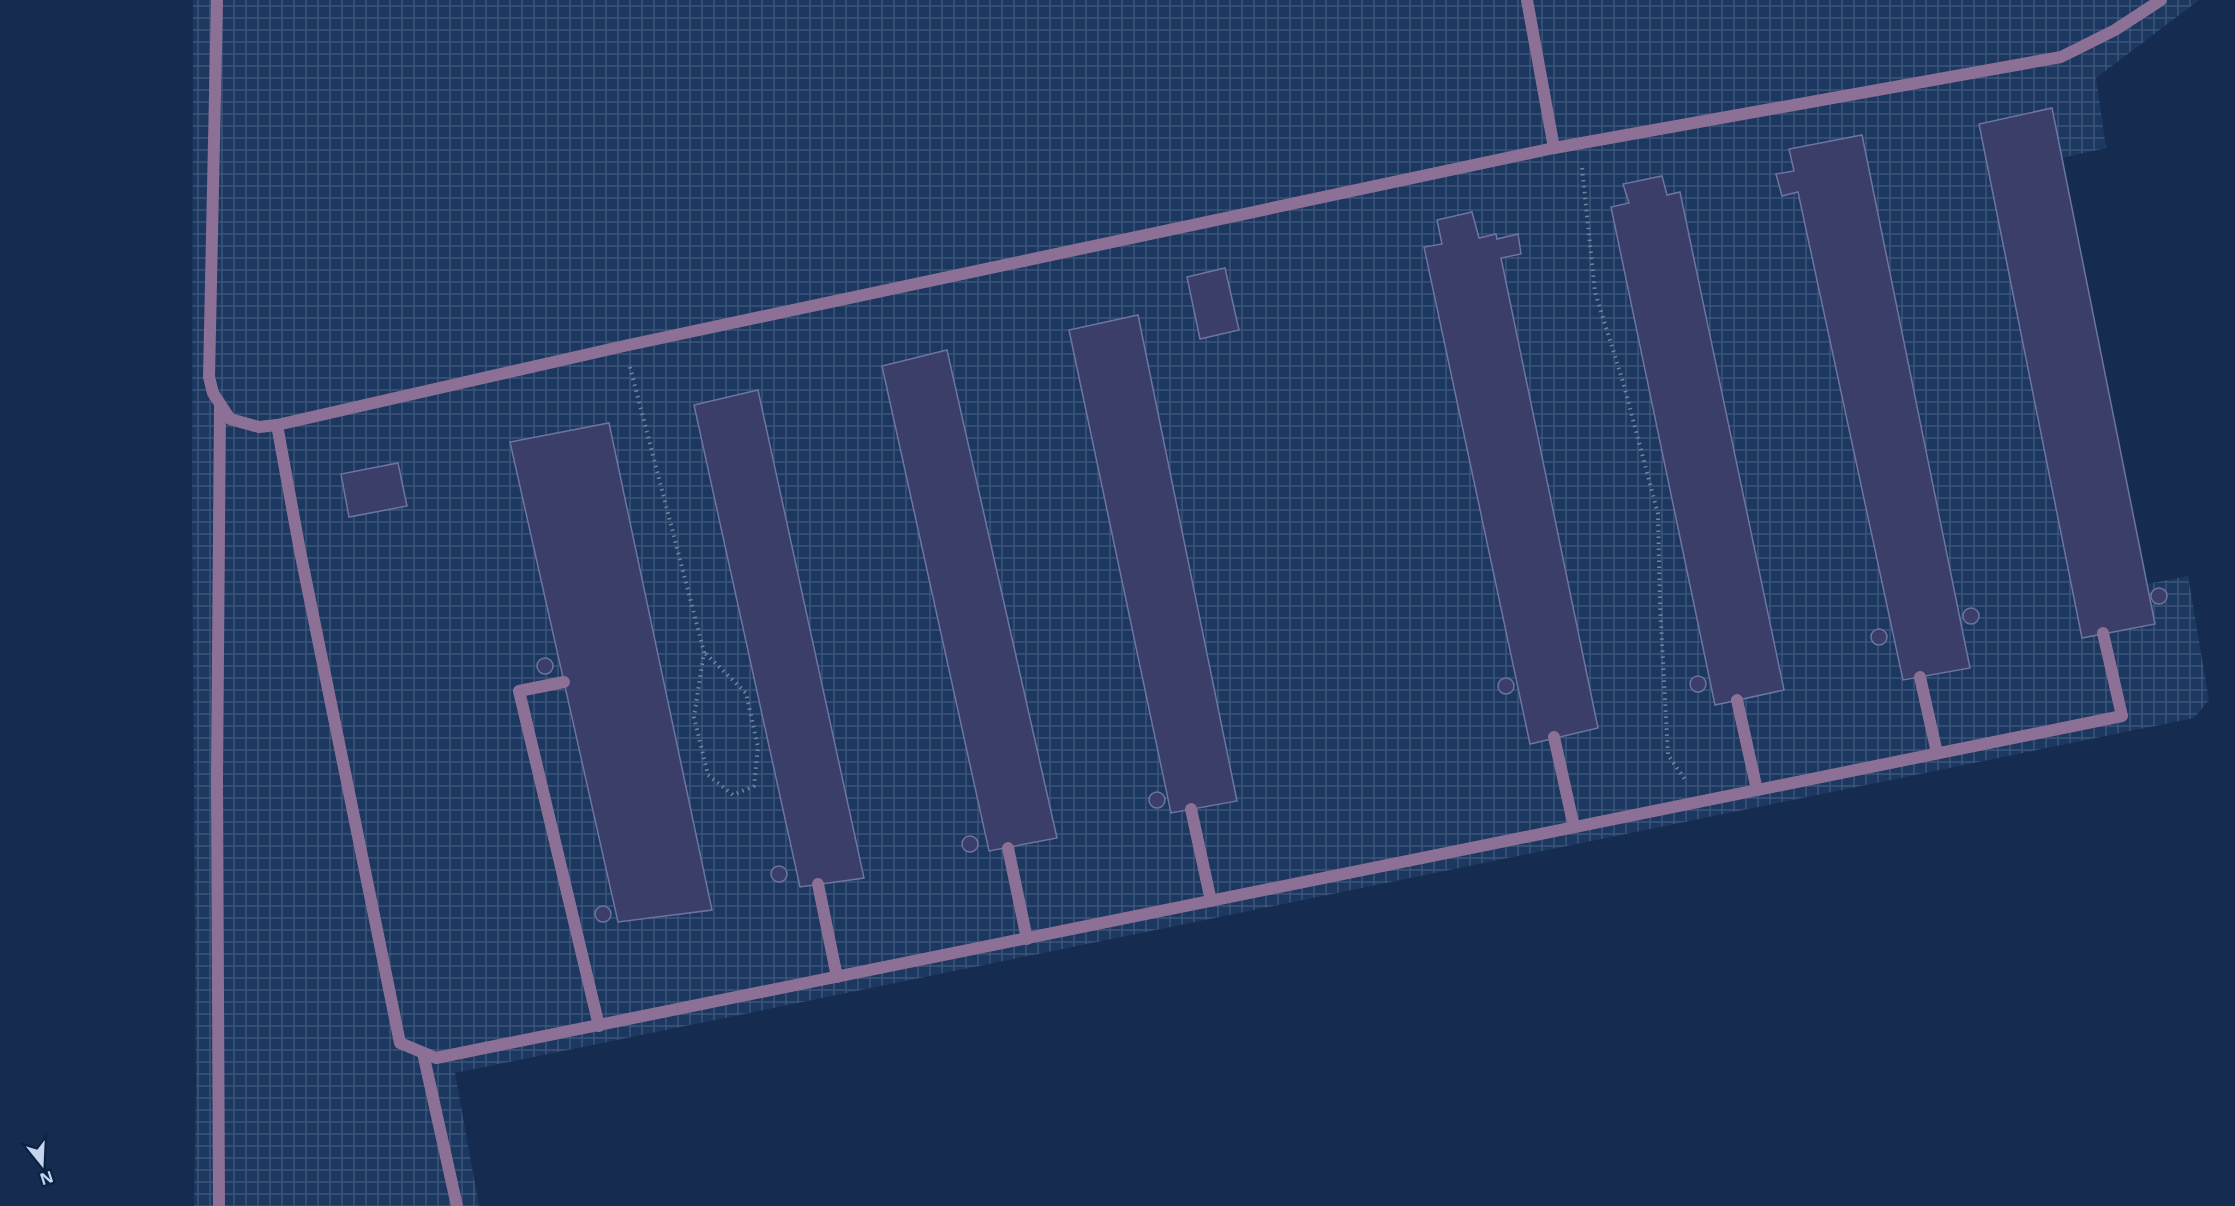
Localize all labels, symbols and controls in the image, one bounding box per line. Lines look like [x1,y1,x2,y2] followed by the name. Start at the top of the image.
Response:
[12,1134,72,1194] north arrow
[37,1166,56,1191] text: N

